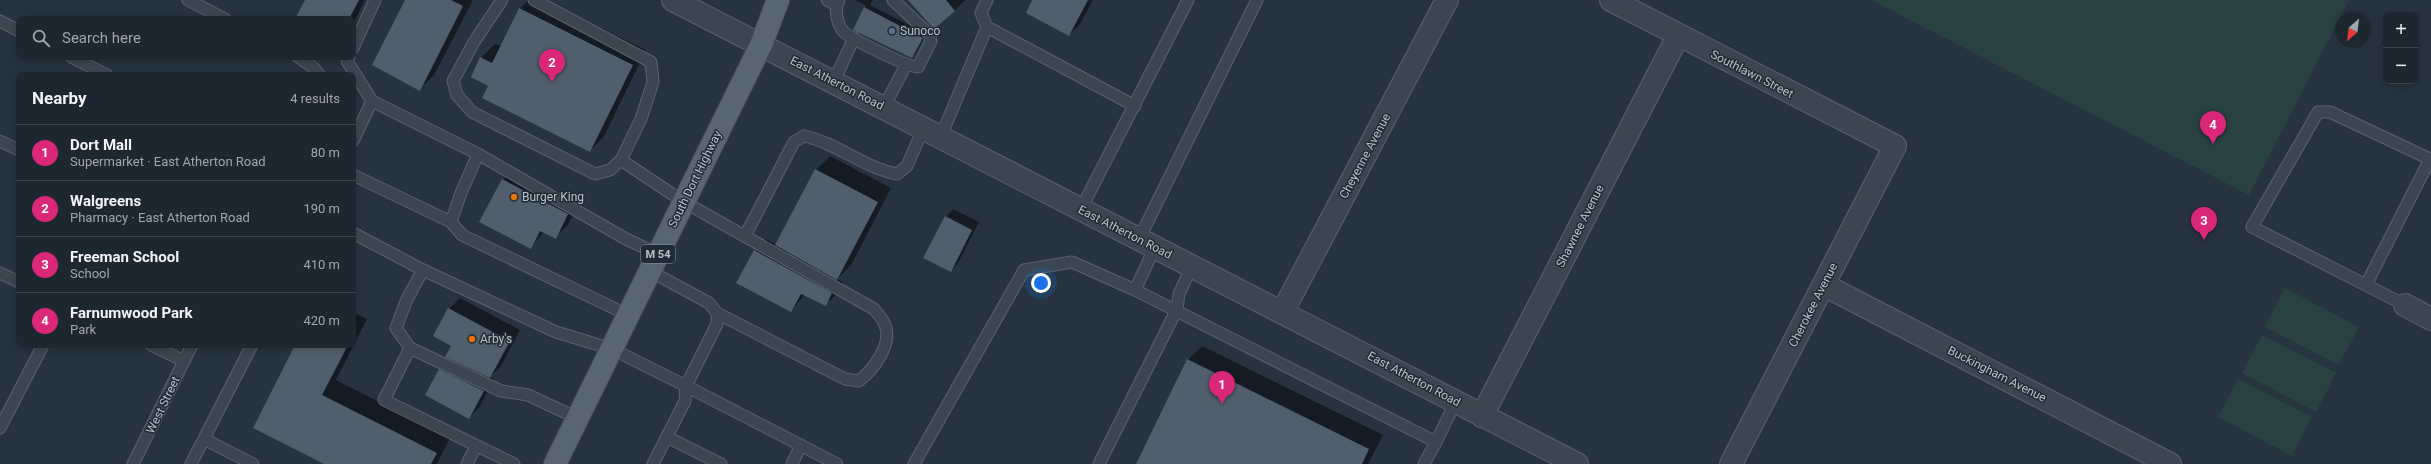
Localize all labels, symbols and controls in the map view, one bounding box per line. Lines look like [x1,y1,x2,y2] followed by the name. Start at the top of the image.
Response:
[2335,12,2371,48] north arrow
[2383,12,2419,84] map controls
[2383,12,2419,48] button: +
[16,16,356,60] search box
[900,24,940,38] place label: Sunoco
[887,26,897,36] marker: Sunoco
[30,27,52,49] icon: search
[62,29,141,47] text: Search here
[1708,47,1796,101] street label: Southlawn Street
[2383,48,2419,84] button: −
[539,49,565,82] pin: 2
[788,53,886,113] street label: East Atherton Road
[32,88,87,108] text: Nearby
[290,91,340,106] text: 4 results
[1337,111,1393,201] street label: Cheyenne Avenue
[2200,111,2226,144] pin: 4
[665,128,725,230] street label: South Dort Highway
[70,136,132,154] text: Dort Mall
[41,145,49,160] text: 1
[311,145,340,160] text: 80 m
[70,154,266,169] text: Supermarket · East Atherton Road
[1553,182,1607,270] street label: Shawnee Avenue
[522,190,584,204] place label: Burger King
[70,192,141,210] text: Walgreens
[509,192,519,202] marker: Burger King
[41,201,49,216] text: 2
[303,201,340,216] text: 190 m
[1076,202,1174,262] street label: East Atherton Road
[2191,207,2217,240] pin: 3
[70,210,250,225] text: Pharmacy · East Atherton Road
[641,245,675,263] road number: M 54
[70,248,179,266] text: Freeman School
[41,257,49,272] text: 3
[303,257,340,272] text: 410 m
[1786,261,1840,349] street label: Cherokee Avenue
[70,266,110,281] text: School
[1031,273,1051,293] your location
[70,304,193,322] text: Farnumwood Park
[41,313,49,328] text: 4
[303,313,340,328] text: 420 m
[70,322,96,337] text: Park
[480,332,512,346] place label: Arby's
[467,334,477,344] marker: Arby's
[1945,343,2049,405] street label: Buckingham Avenue
[1365,349,1463,409] street label: East Atherton Road
[1209,371,1235,404] pin: 1
[143,374,183,436] street label: West Street

